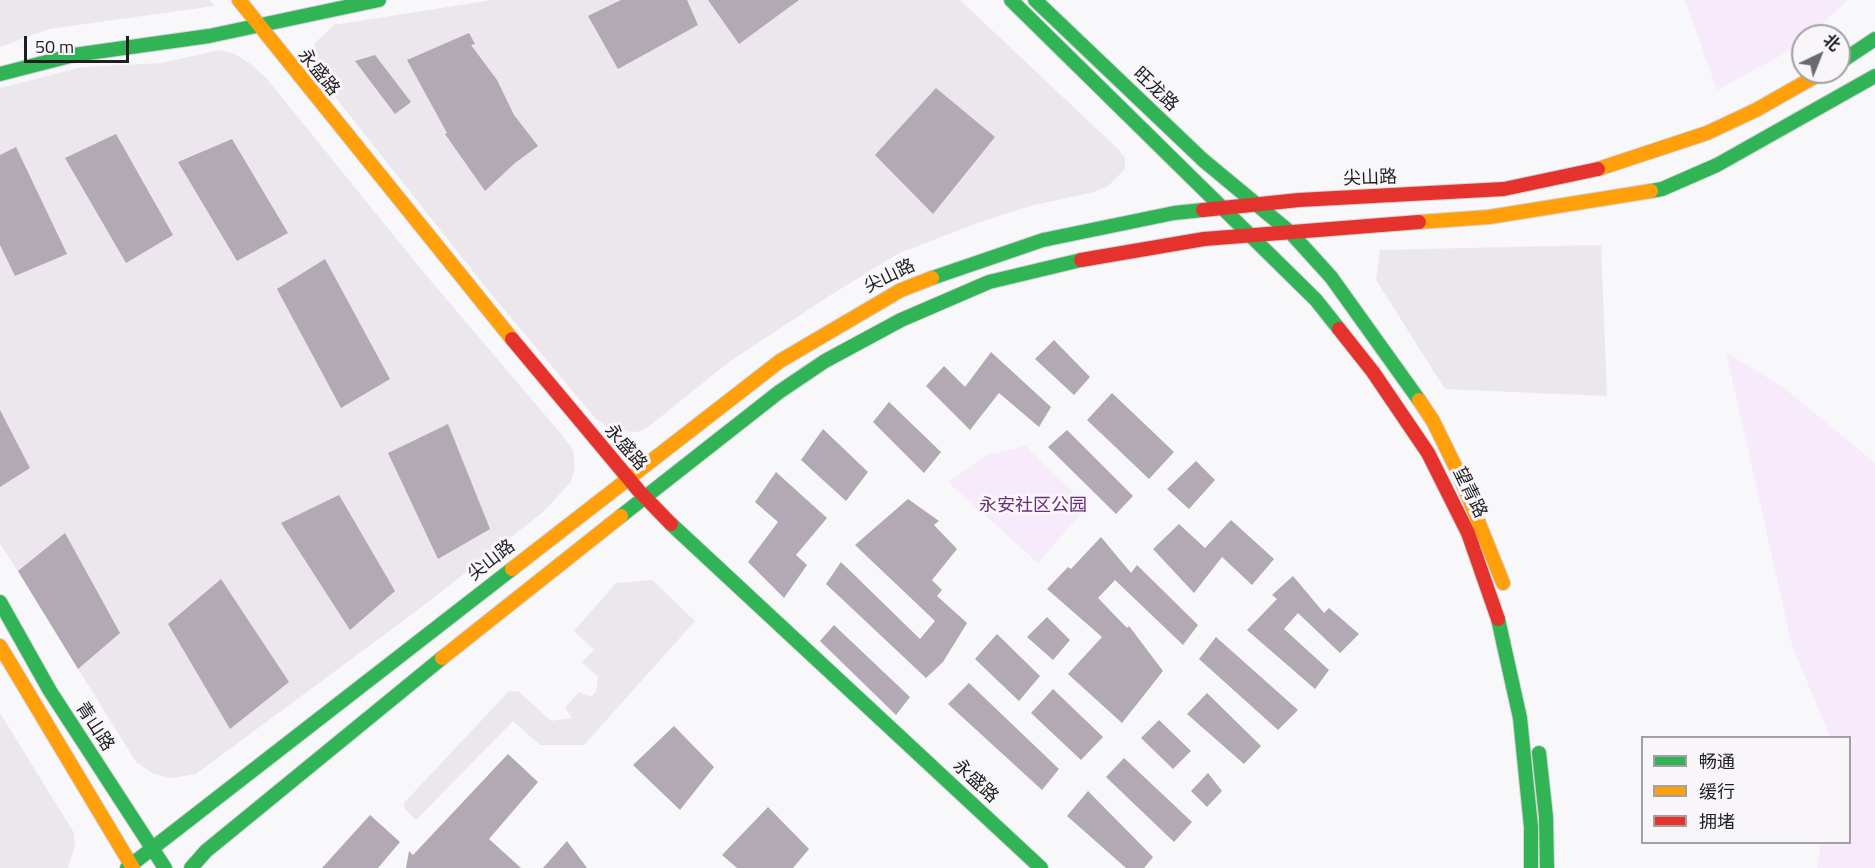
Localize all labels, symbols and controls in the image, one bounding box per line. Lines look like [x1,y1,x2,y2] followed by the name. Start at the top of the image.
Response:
[27,24,132,62] scale bar
[1791,24,1851,84] north arrow
[1818,28,1846,57] text: 北
[35,33,74,60] text: 50 m
[293,45,343,101] street label: 永盛路
[1128,63,1182,117] street label: 旺龙路
[1343,167,1397,191] street label: 尖山路
[861,255,919,299] street label: 尖山路
[599,421,651,475] street label: 永盛路
[1447,464,1491,522] street label: 望青路
[979,496,1087,518] park label: 永安社区公园
[464,536,520,586] street label: 尖山路
[70,698,118,756] street label: 青山路
[1641,736,1851,844] legend
[1699,748,1735,775] text: 畅通
[948,756,1002,808] street label: 永盛路
[1699,778,1735,805] text: 缓行
[1699,808,1735,835] text: 拥堵

